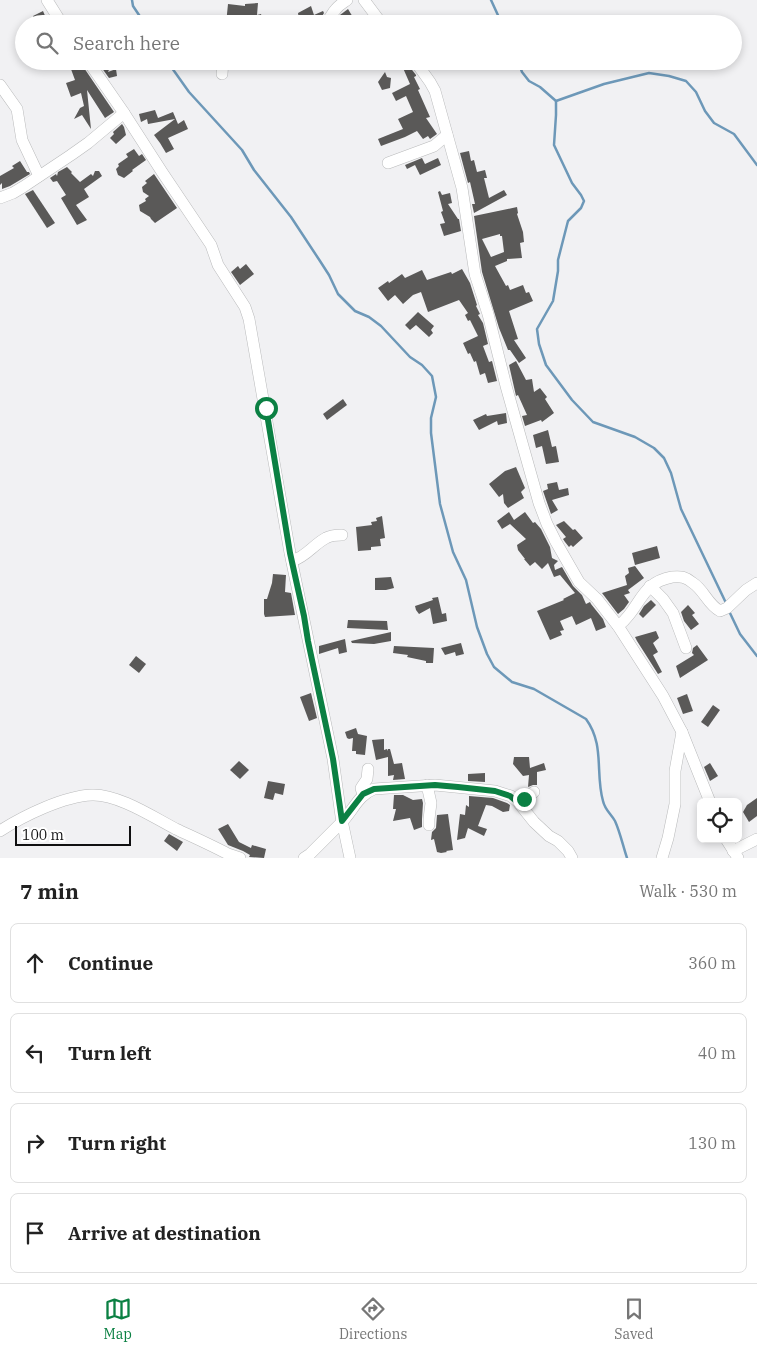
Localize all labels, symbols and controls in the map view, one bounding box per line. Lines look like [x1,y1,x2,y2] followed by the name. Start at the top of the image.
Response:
[15,15,742,70] search box
[33,29,61,57] icon: search
[73,31,180,55] text: Search here
[255,397,278,420] route start
[513,788,536,811] route end
[697,798,742,843] map controls
[697,798,742,843] button: locate
[15,823,131,846] scale bar
[22,826,64,844] text: 100 m
[20,877,79,905] text: 7 min
[639,881,737,901] text: Walk · 530 m
[21,949,49,977] icon: ahead
[68,951,153,975] text: Continue
[688,953,736,973] text: 360 m
[21,1039,49,1067] icon: left
[68,1041,151,1065] text: Turn left
[698,1043,736,1063] text: 40 m
[21,1129,49,1157] icon: right
[68,1131,166,1155] text: Turn right
[688,1133,736,1153] text: 130 m
[21,1219,49,1247] icon: arrive
[68,1221,261,1245] text: Arrive at destination
[104,1295,132,1343] tab: Map
[339,1295,407,1343] tab: Directions
[614,1295,653,1343] tab: Saved

